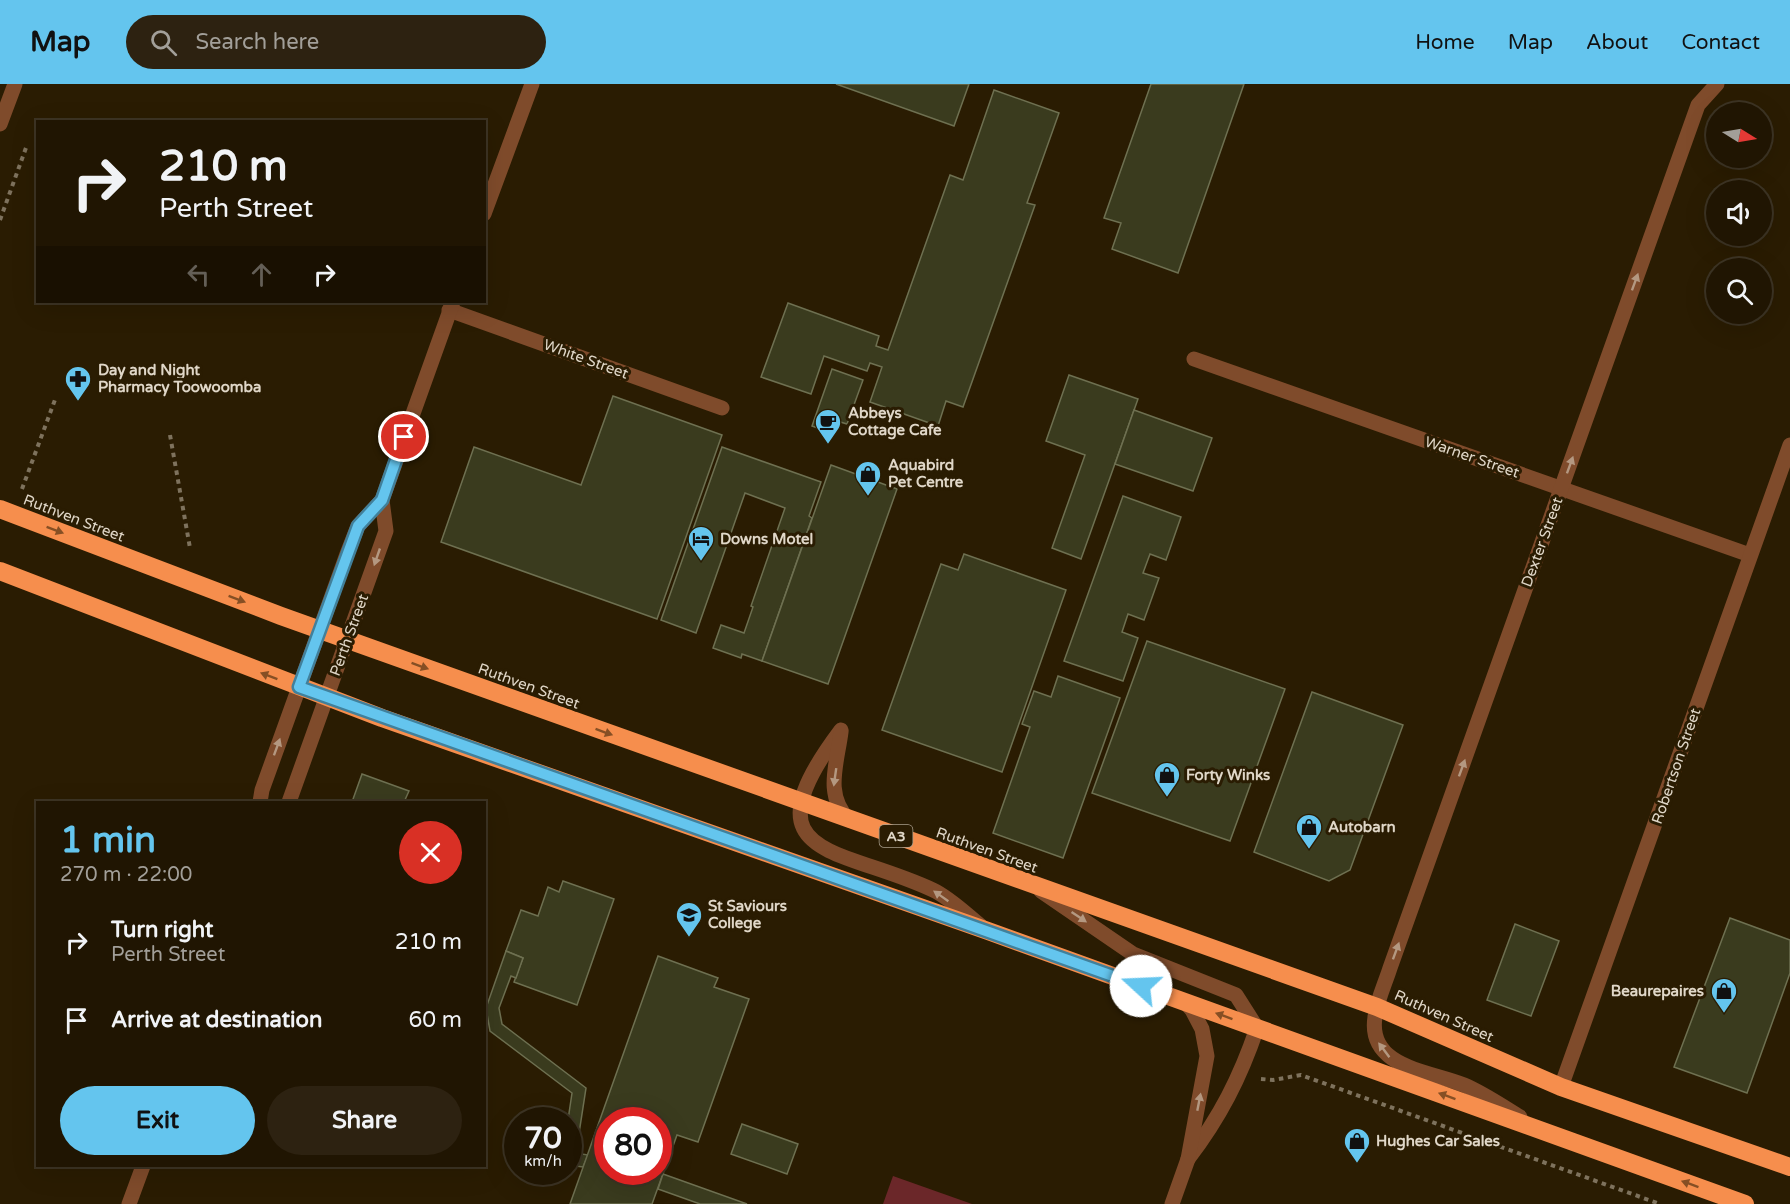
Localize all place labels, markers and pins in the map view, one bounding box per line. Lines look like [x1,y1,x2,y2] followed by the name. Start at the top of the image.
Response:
[98,361,261,397] place label: Day and Night Pharmacy Toowoomba
[63,364,93,402] pharmacy icon: Day and Night Pharmacy Toowoomba
[848,404,942,440] place label: Abbeys Cottage Cafe
[813,407,843,445] cafe icon: Abbeys Cottage Cafe
[378,411,429,462] pin
[888,456,964,491] place label: Aquabird Pet Centre
[853,459,883,497] shop icon: Aquabird Pet Centre
[686,524,716,562] hotel icon: Downs Motel
[720,530,813,548] place label: Downs Motel
[1152,760,1182,798] shop icon: Forty Winks
[1186,766,1270,785] place label: Forty Winks
[1294,812,1324,850] shop icon: Autobarn
[1328,818,1396,836] place label: Autobarn
[708,897,787,933] place label: St Saviours College
[674,900,704,938] school or university icon: St Saviours College
[1709,976,1739,1014] shop icon: Beaurepaires
[1611,982,1704,1001] place label: Beaurepaires
[1342,1126,1372,1164] shop icon: Hughes Car Sales
[1376,1132,1500,1151] place label: Hughes Car Sales

